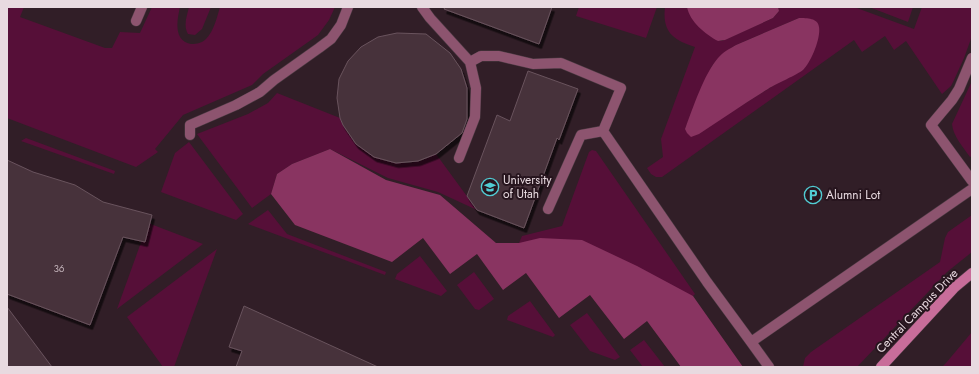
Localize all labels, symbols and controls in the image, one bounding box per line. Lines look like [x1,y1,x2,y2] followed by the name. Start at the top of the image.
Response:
[503,171,552,203] place label: University of Utah
[480,177,500,197] school or university icon: University of Utah
[803,185,823,205] parking icon: Alumni Lot
[826,186,880,204] place label: Alumni Lot
[53,261,65,276] house number: 36
[872,265,962,357] street label: Central Campus Drive

